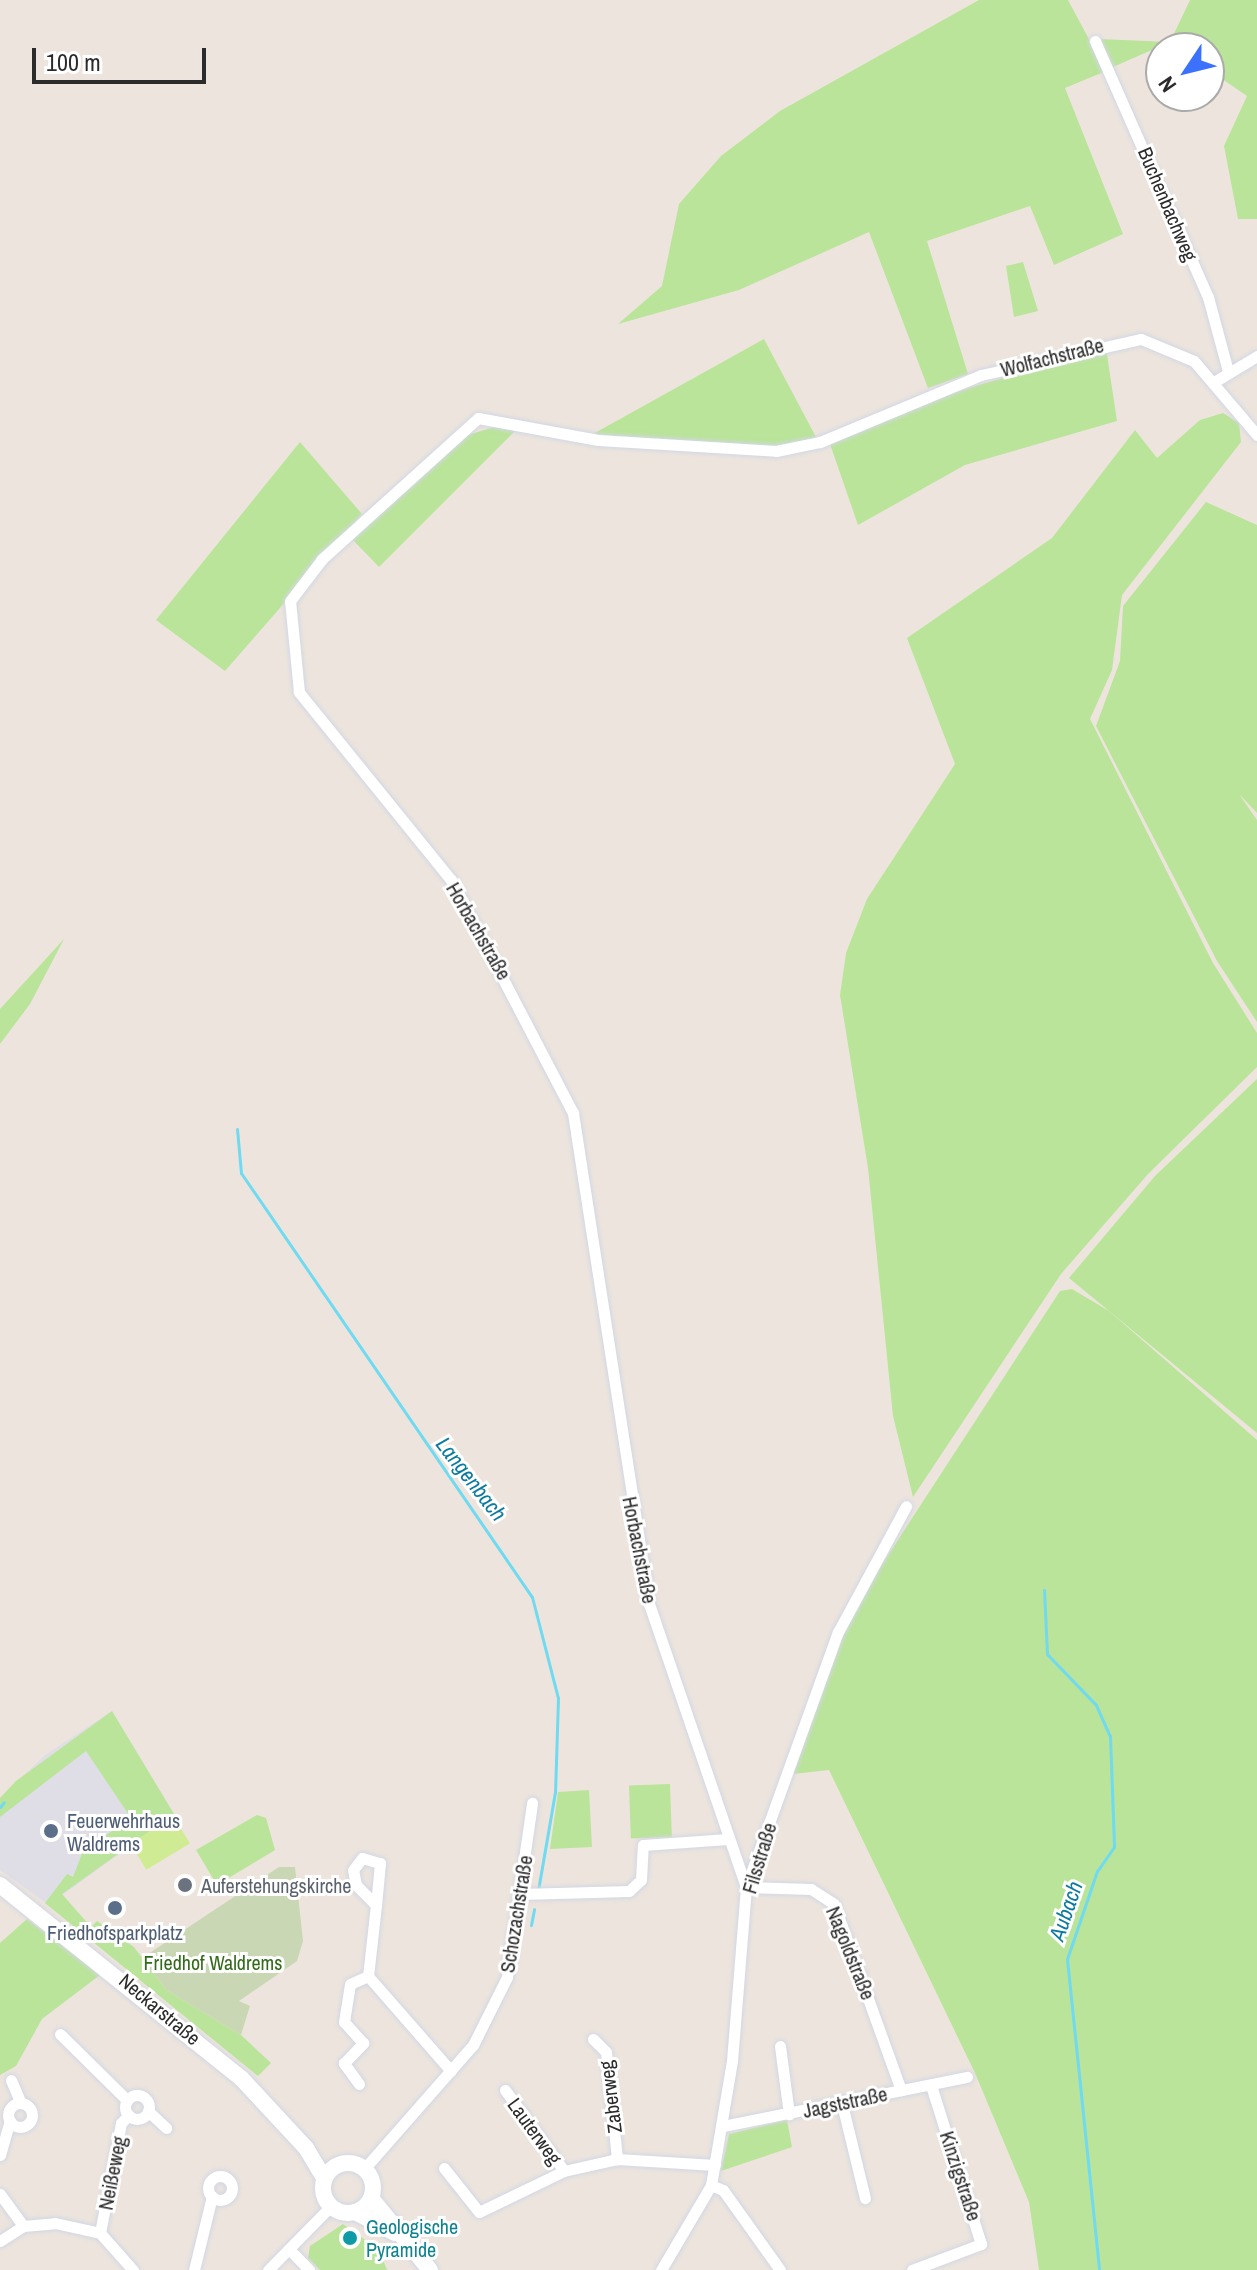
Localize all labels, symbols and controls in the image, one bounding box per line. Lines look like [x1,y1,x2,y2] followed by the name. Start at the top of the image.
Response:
[36,32,210,82] scale bar
[1145,32,1225,112] north arrow
[46,46,101,78] text: 100 m
[1151,71,1183,99] text: N
[1133,144,1203,264] street label: Buchenbachweg
[998,333,1106,381] street label: Wolfachstraße
[441,878,517,984] street label: Horbachstraße
[430,1432,512,1526] water label: Langenbach
[618,1494,662,1606] street label: Horbachstraße
[67,1808,180,1855] place label: Feuerwehrhaus Waldrems
[737,1820,781,1896] street label: Filsstraße
[42,1822,60,1840] marker: Feuerwehrhaus Waldrems
[495,1854,537,1974] street label: Schozachstraße
[201,1873,351,1897] place label: Auferstehungskirche
[176,1876,194,1894] marker: Auferstehungskirche
[1044,1878,1088,1944] water label: Aubach
[106,1899,124,1917] marker: Friedhofsparkplatz
[821,1903,881,2003] street label: Nagoldstraße
[47,1920,183,1944] place label: Friedhofsparkplatz
[144,1950,282,1974] park label: Friedhof Waldrems
[115,1968,205,2050] street label: Neckarstraße
[594,2059,626,2135] street label: Zaberweg
[801,2081,889,2123] street label: Jagststraße
[503,2093,567,2169] street label: Lauterweg
[935,2128,987,2224] street label: Kinzigstraße
[93,2134,131,2212] street label: Neißeweg
[366,2214,458,2261] place label: Geologische Pyramide
[341,2229,359,2247] marker: Geologische Pyramide

